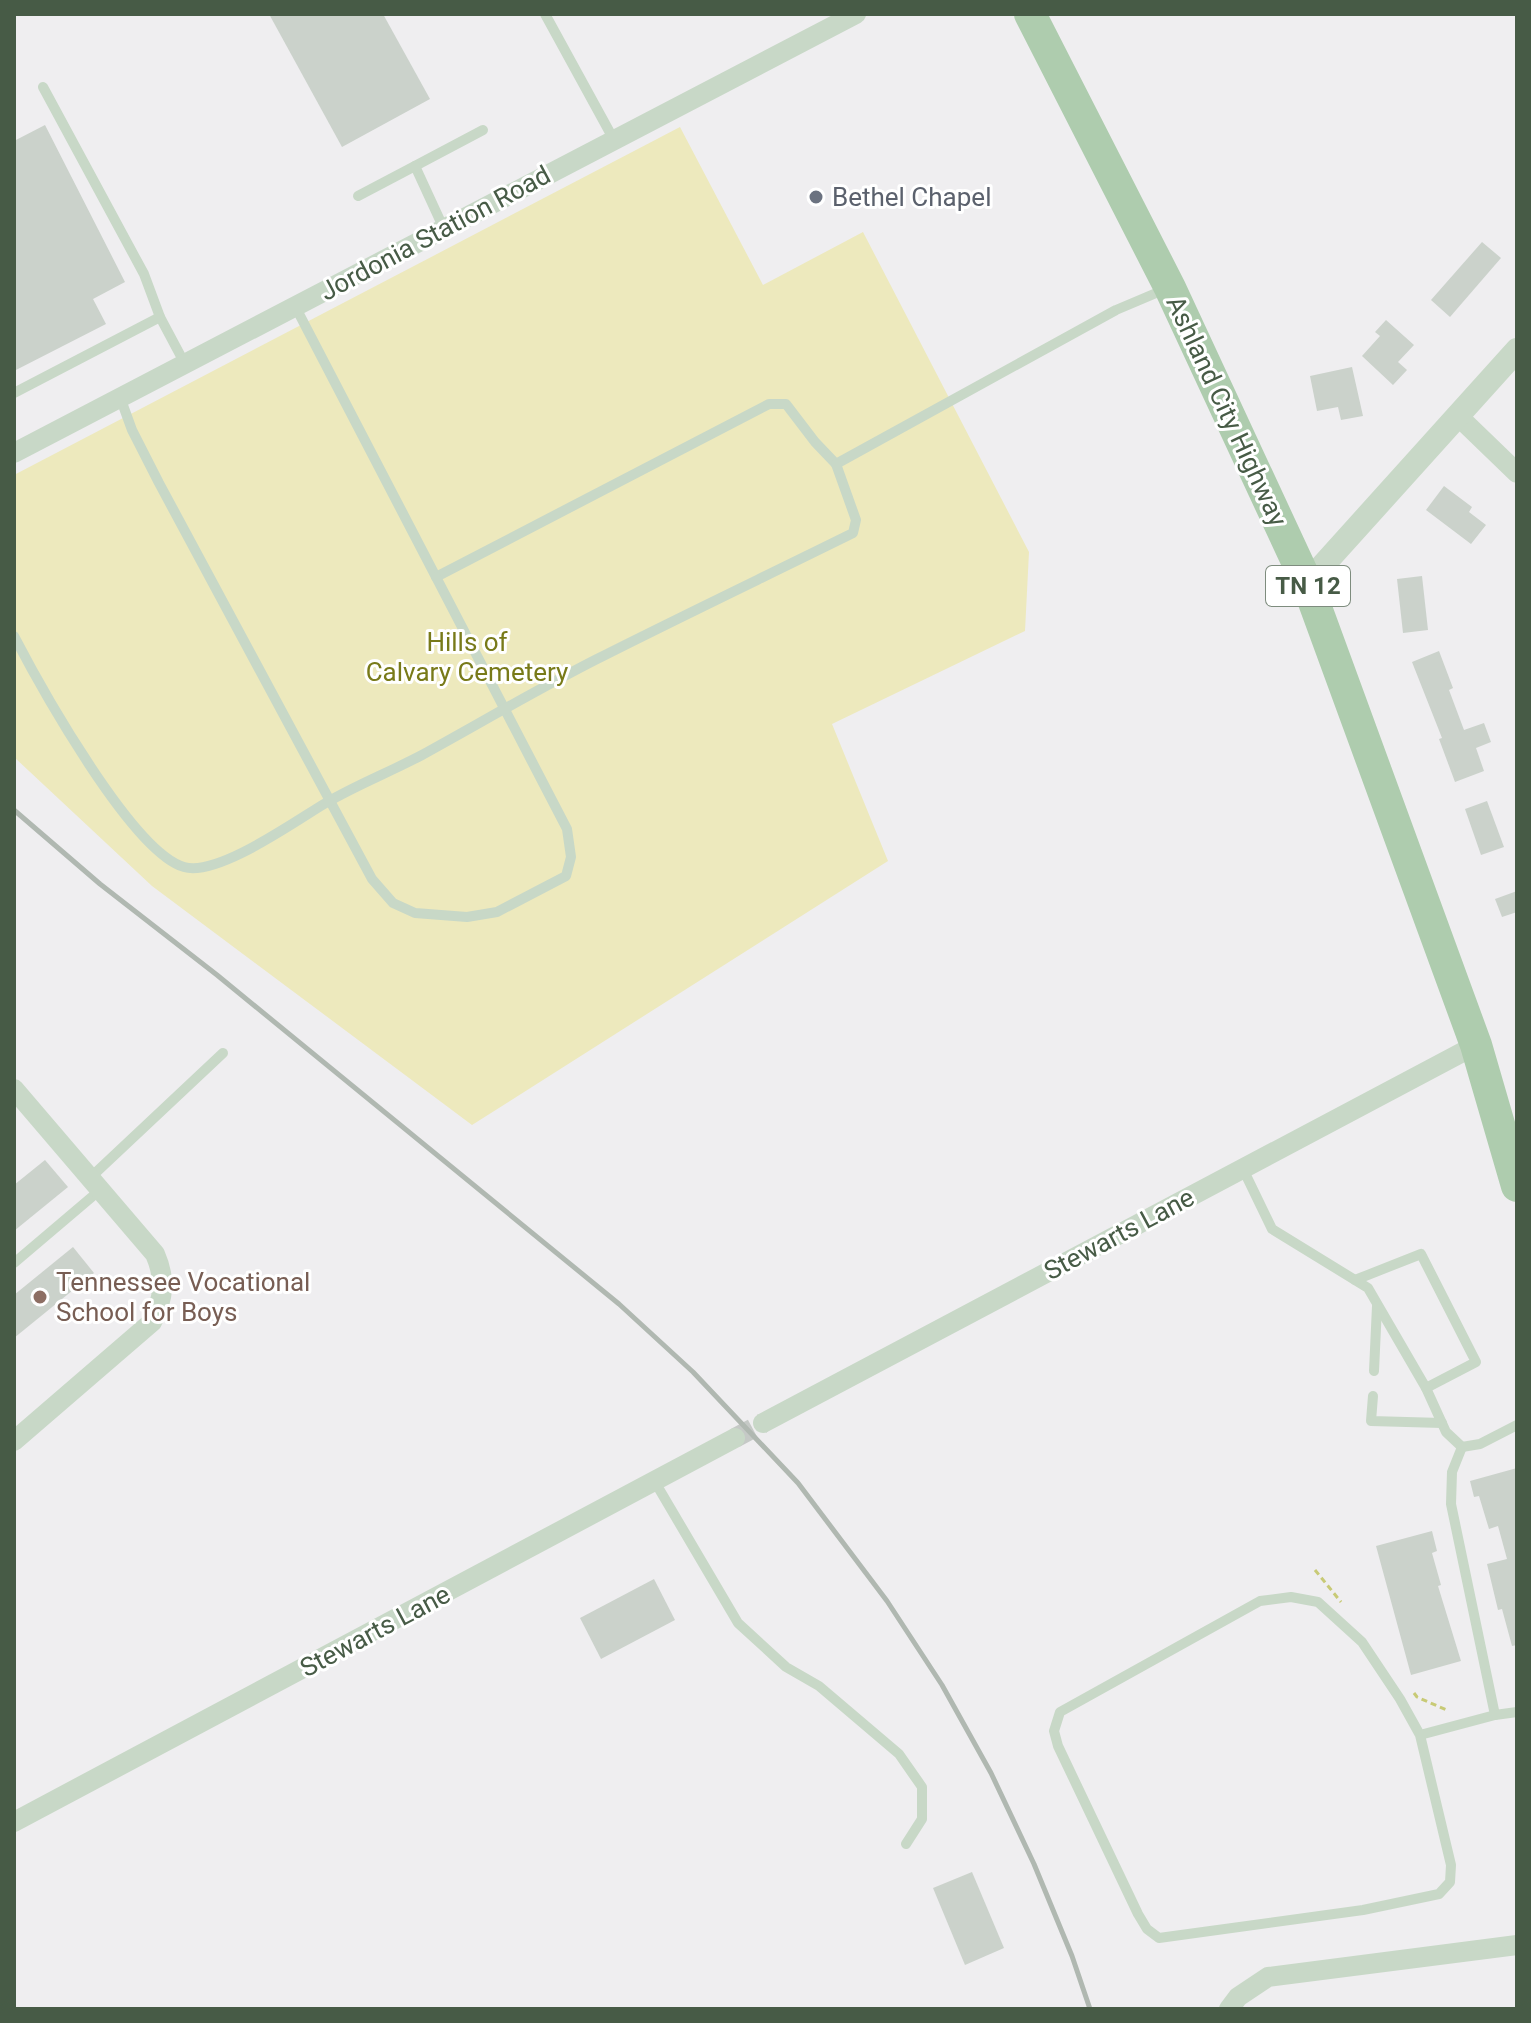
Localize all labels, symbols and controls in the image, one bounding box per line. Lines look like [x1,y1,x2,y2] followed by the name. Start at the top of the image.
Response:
[315,159,555,307] street label: Jordonia Station Road
[832,182,991,212] place label: Bethel Chapel
[807,188,825,206] marker: Bethel Chapel
[1160,291,1294,531] street label: Ashland City Highway
[1266,566,1350,606] road number: TN 12
[366,627,568,687] park label: Hills of Calvary Cemetery
[1039,1182,1199,1286] street label: Stewarts Lane
[56,1267,310,1327] place label: Tennessee Vocational School for Boys
[31,1288,49,1306] marker: Tennessee Vocational School for Boys
[295,1579,455,1683] street label: Stewarts Lane

